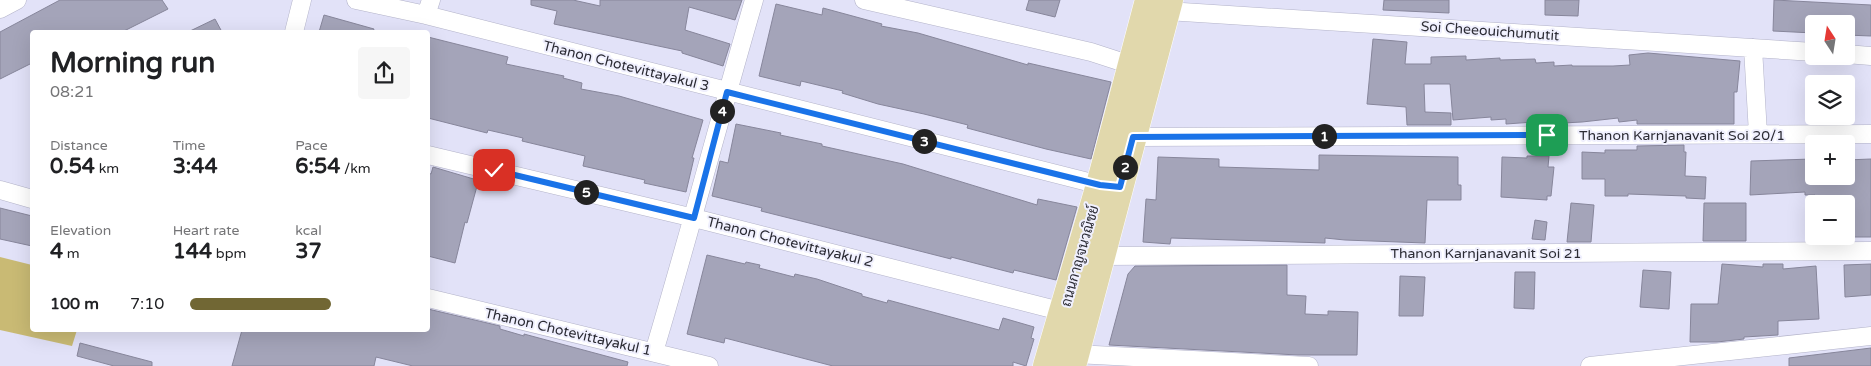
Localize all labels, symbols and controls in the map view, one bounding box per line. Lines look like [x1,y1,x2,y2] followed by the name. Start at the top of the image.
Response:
[1805,15,1855,65] north arrow
[1805,15,1855,245] map controls
[1420,18,1560,44] street label: Soi Cheeouichumutit
[541,37,711,95] street label: Thanon Chotevittayakul 3
[50,46,215,80] text: Morning run
[358,47,410,99] button: share
[1805,75,1855,125] button: layers
[50,82,94,102] text: 08:21
[710,98,734,124] pin: 4
[718,103,727,120] text: 4
[1526,114,1568,156] pin
[1533,121,1561,149] icon: arrive
[1312,124,1336,148] pin: 1
[1579,127,1785,144] street label: Thanon Karnjanavanit Soi 20/1
[912,128,936,154] pin: 3
[1320,128,1329,145] text: 1
[920,133,929,150] text: 3
[1805,135,1855,185] button: +
[50,137,108,154] text: Distance
[173,137,205,154] text: Time
[295,137,328,154] text: Pace
[473,149,515,191] pin
[50,154,95,179] text: 0.54
[173,154,218,179] text: 3:44
[295,154,340,179] text: 6:54
[1112,154,1138,180] pin: 2
[480,156,508,184] icon: check
[1121,159,1130,176] text: 2
[95,160,119,177] text: km
[340,160,371,177] text: /km
[574,180,598,204] pin: 5
[582,184,591,201] text: 5
[1805,195,1855,245] button: −
[1056,203,1103,309] street label: ถนนกาญจนวณิชย์
[705,213,875,271] street label: Thanon Chotevittayakul 2
[50,222,111,239] text: Elevation
[173,222,239,239] text: Heart rate
[295,222,322,239] text: kcal
[50,239,63,264] text: 4
[173,239,212,264] text: 144
[295,239,322,264] text: 37
[63,245,80,262] text: m
[212,245,246,262] text: bpm
[1391,245,1581,262] street label: Thanon Karnjanavanit Soi 21
[50,294,99,314] text: 100 m
[130,294,164,314] text: 7:10
[483,305,653,359] street label: Thanon Chotevittayakul 1

